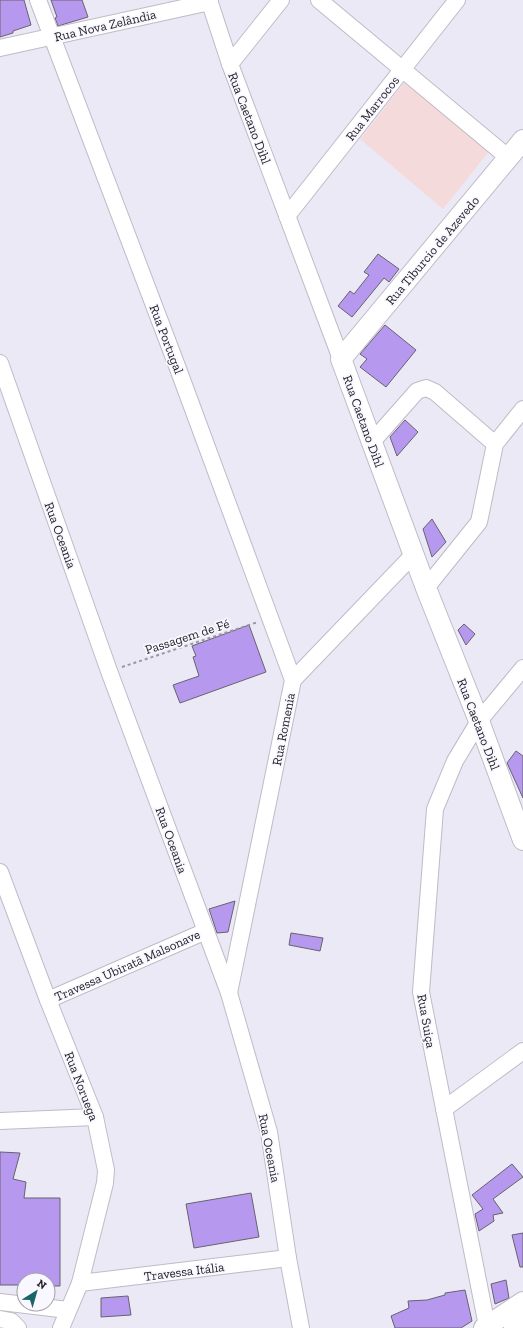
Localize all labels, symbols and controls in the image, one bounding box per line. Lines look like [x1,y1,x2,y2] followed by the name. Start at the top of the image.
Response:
[53,6,158,44] street label: Rua Nova Zelândia
[225,70,274,167] street label: Rua Caetano Dihl
[342,73,403,144] street label: Rua Marrocos
[382,193,483,308] street label: Rua Tiburcio de Azevedo
[146,302,187,376] street label: Rua Portugal
[340,373,387,470] street label: Rua Caetano Dihl
[42,500,80,571] street label: Rua Oceania
[143,616,231,657] street label: Passagem de Fé
[454,676,503,773] street label: Rua Caetano Dihl
[269,691,298,767] street label: Rua Romenia
[153,805,191,876] street label: Rua Oceania
[52,927,202,1004] street label: Travessa Ubiratã Malsonave
[414,993,439,1050] street label: Rua Suiça
[61,1050,102,1124] street label: Rua Noruega
[255,1112,284,1184] street label: Rua Oceania
[143,1259,226,1284] street label: Travessa Itália
[16,1272,56,1312] north arrow
[34,1277,49,1293] text: N

